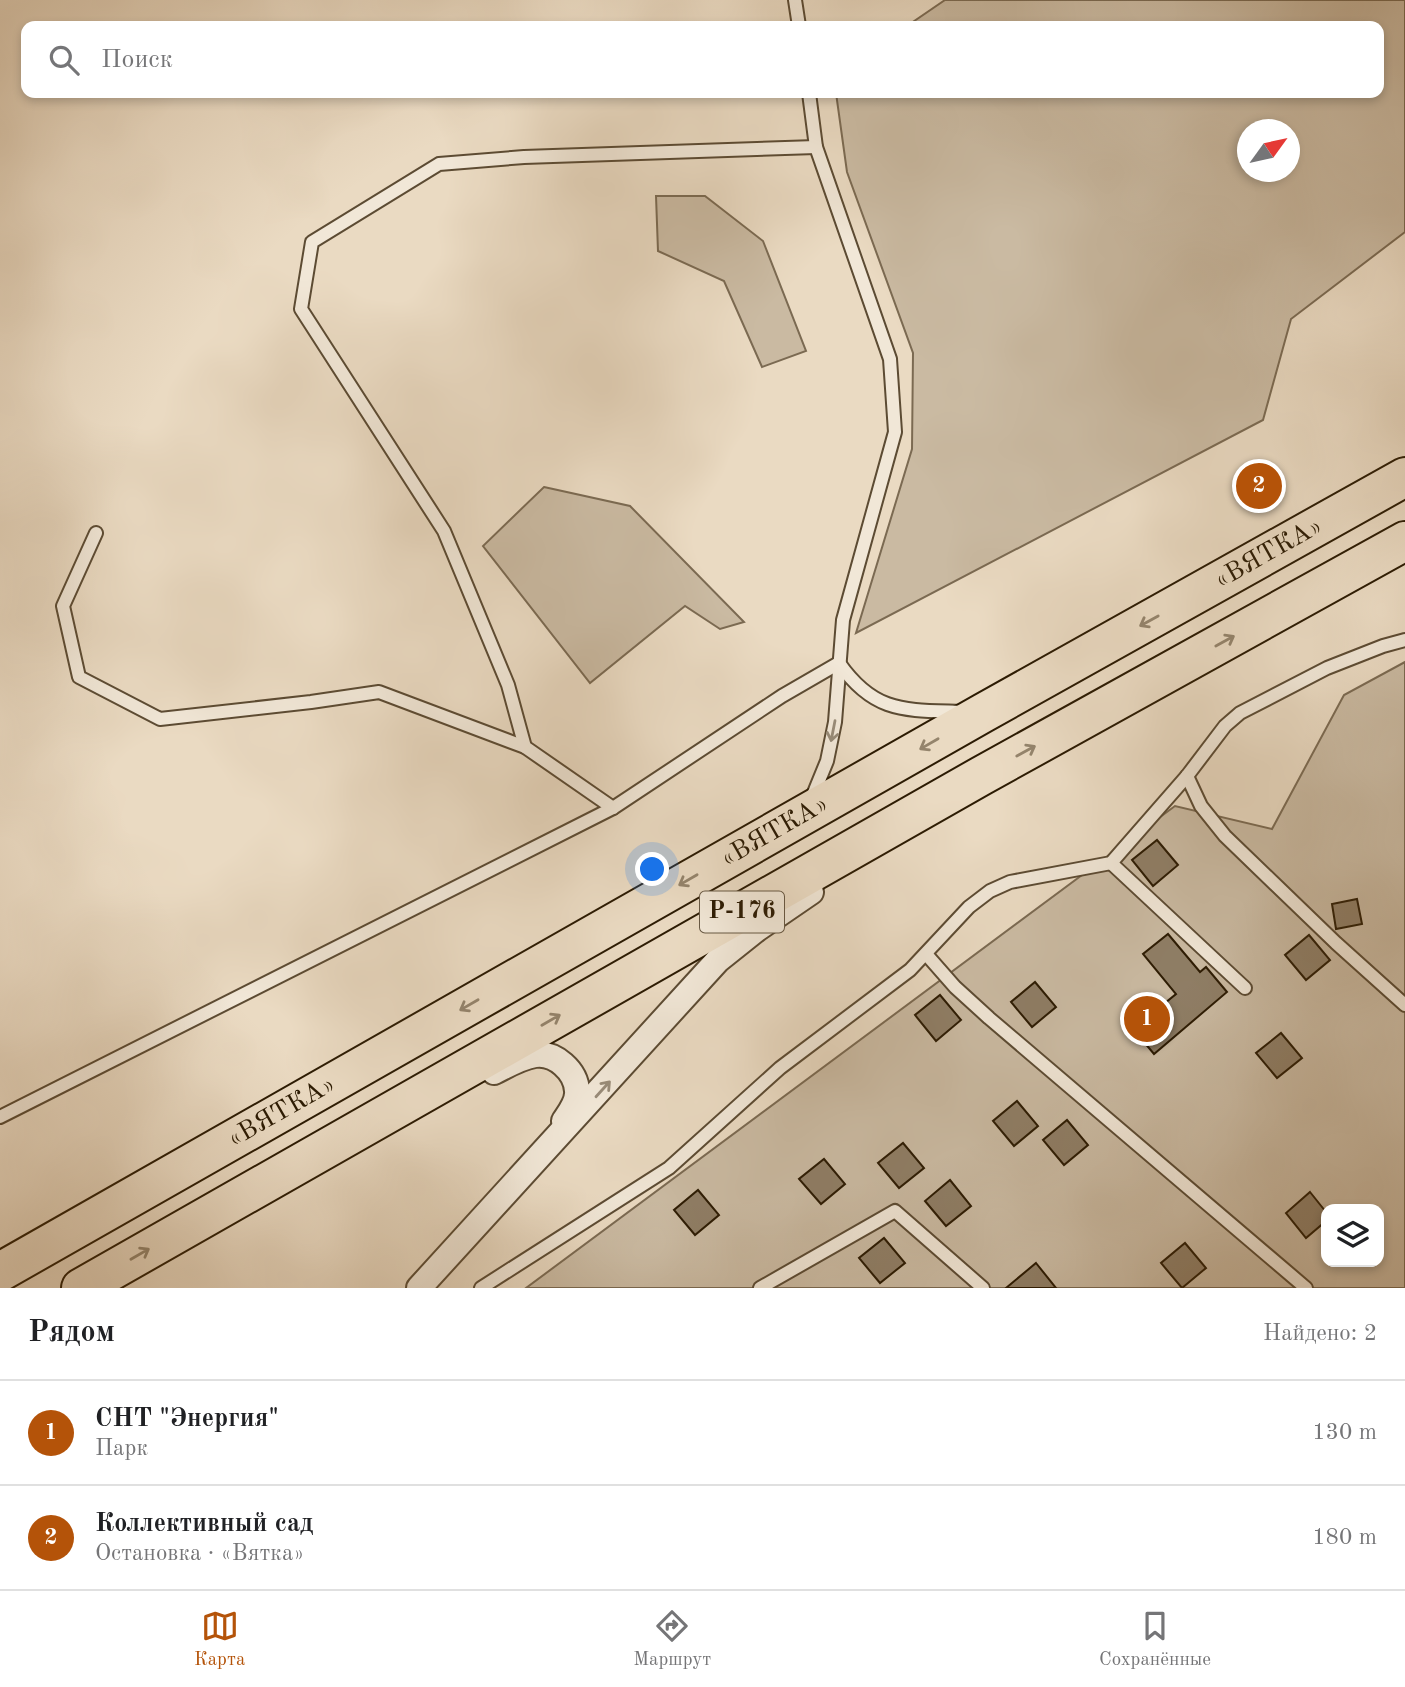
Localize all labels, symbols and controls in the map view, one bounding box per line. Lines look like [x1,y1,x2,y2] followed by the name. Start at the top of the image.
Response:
[21,21,1384,98] search box
[45,41,83,79] icon: search
[101,47,173,73] text: Поиск
[1237,119,1300,182] north arrow
[1236,460,1282,512] pin: 2
[1210,513,1327,594] street label: «ВЯТКА»
[1139,614,1159,628] one-way arrow
[1214,634,1235,647] one-way arrow
[826,719,839,742] one-way arrow
[919,737,939,751] one-way arrow
[1015,744,1036,757] one-way arrow
[716,791,833,872] street label: «ВЯТКА»
[635,852,669,886] your location
[679,873,699,887] one-way arrow
[700,891,784,932] road number: Р-176
[1124,993,1170,1045] pin: 1
[460,998,480,1012] one-way arrow
[540,1013,561,1026] one-way arrow
[223,1071,340,1153] street label: «ВЯТКА»
[595,1080,611,1098] one-way arrow
[1321,1204,1384,1267] map controls
[1321,1204,1384,1267] button: layers
[130,1247,150,1261] one-way arrow
[28,1318,115,1348] text: Рядом
[1263,1322,1377,1345] text: Найдено: 2
[95,1406,279,1432] text: СНТ "Энергия"
[44,1421,58,1444] text: 1
[1312,1421,1377,1444] text: 130 m
[95,1437,148,1460] text: Парк
[95,1511,314,1537] text: Коллективный сад
[44,1526,58,1549] text: 2
[1312,1526,1377,1549] text: 180 m
[95,1542,304,1565] text: Остановка · «Вятка»
[194,1607,245,1672] tab: Карта
[633,1607,711,1672] tab: Маршрут
[1099,1607,1211,1672] tab: Сохранённые

